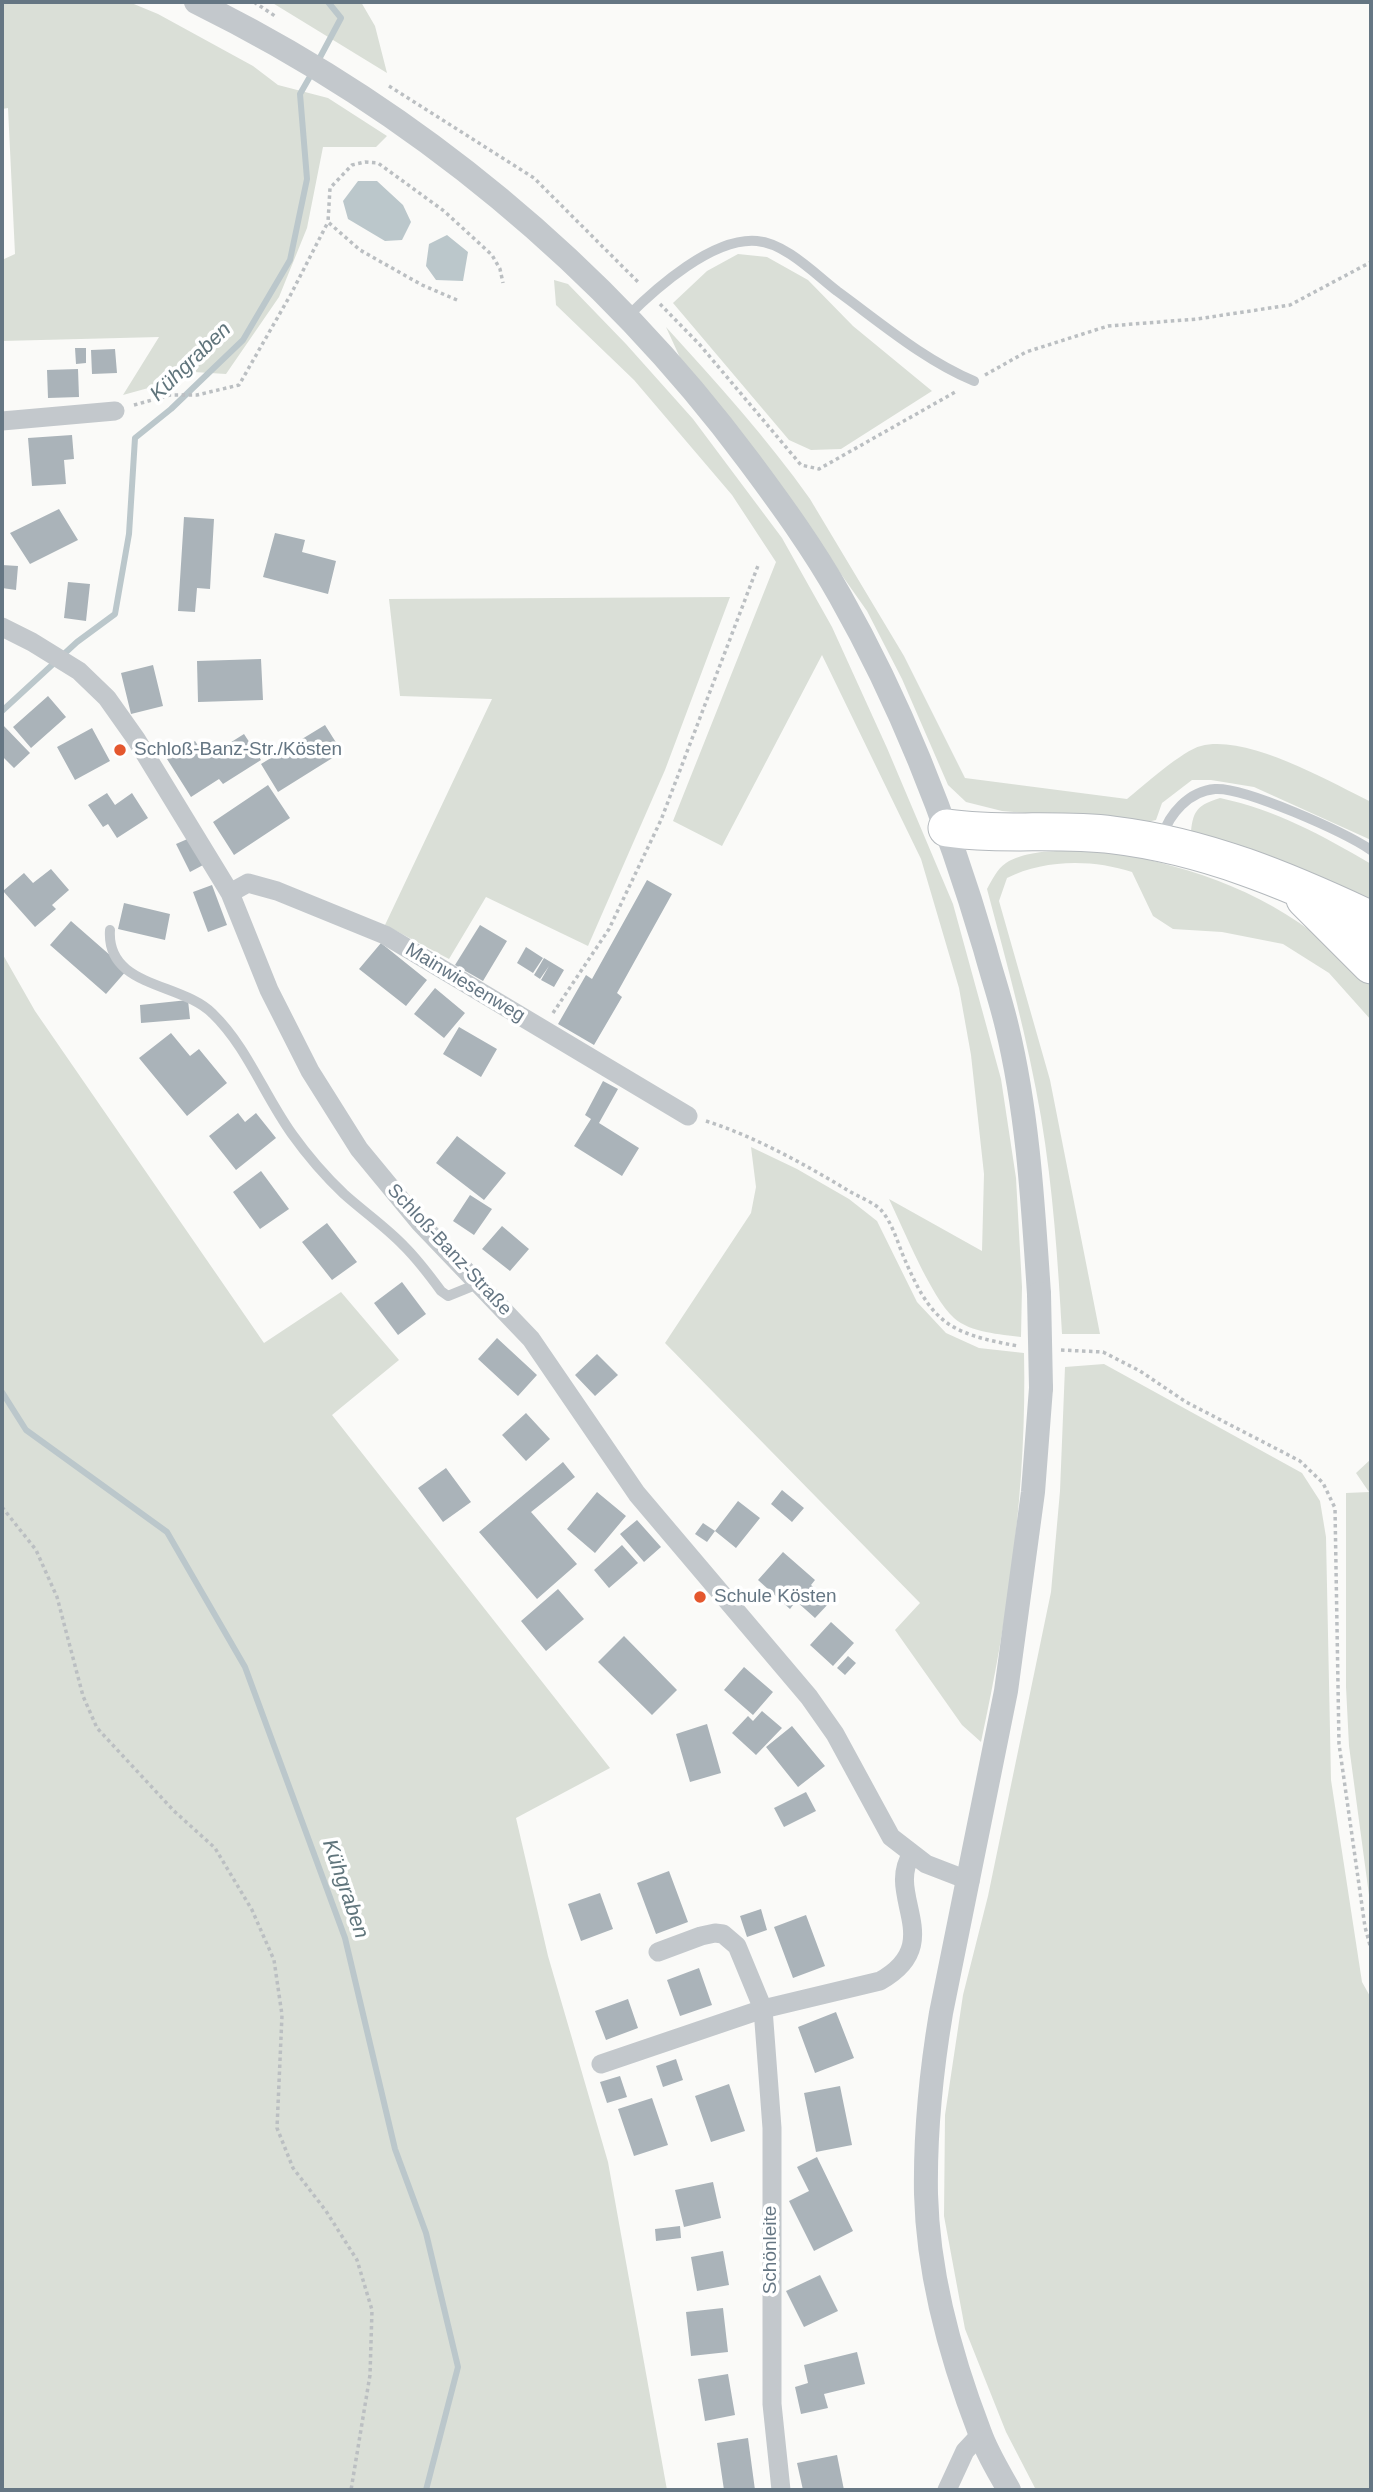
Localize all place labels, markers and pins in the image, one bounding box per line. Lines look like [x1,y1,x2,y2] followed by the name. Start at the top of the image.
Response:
[134,739,342,761] place label: Schloß-Banz-Str./Kösten
[112,742,128,758] marker: Schloß-Banz-Str./Kösten
[714,1586,837,1608] place label: Schule Kösten
[692,1589,708,1605] marker: Schule Kösten

